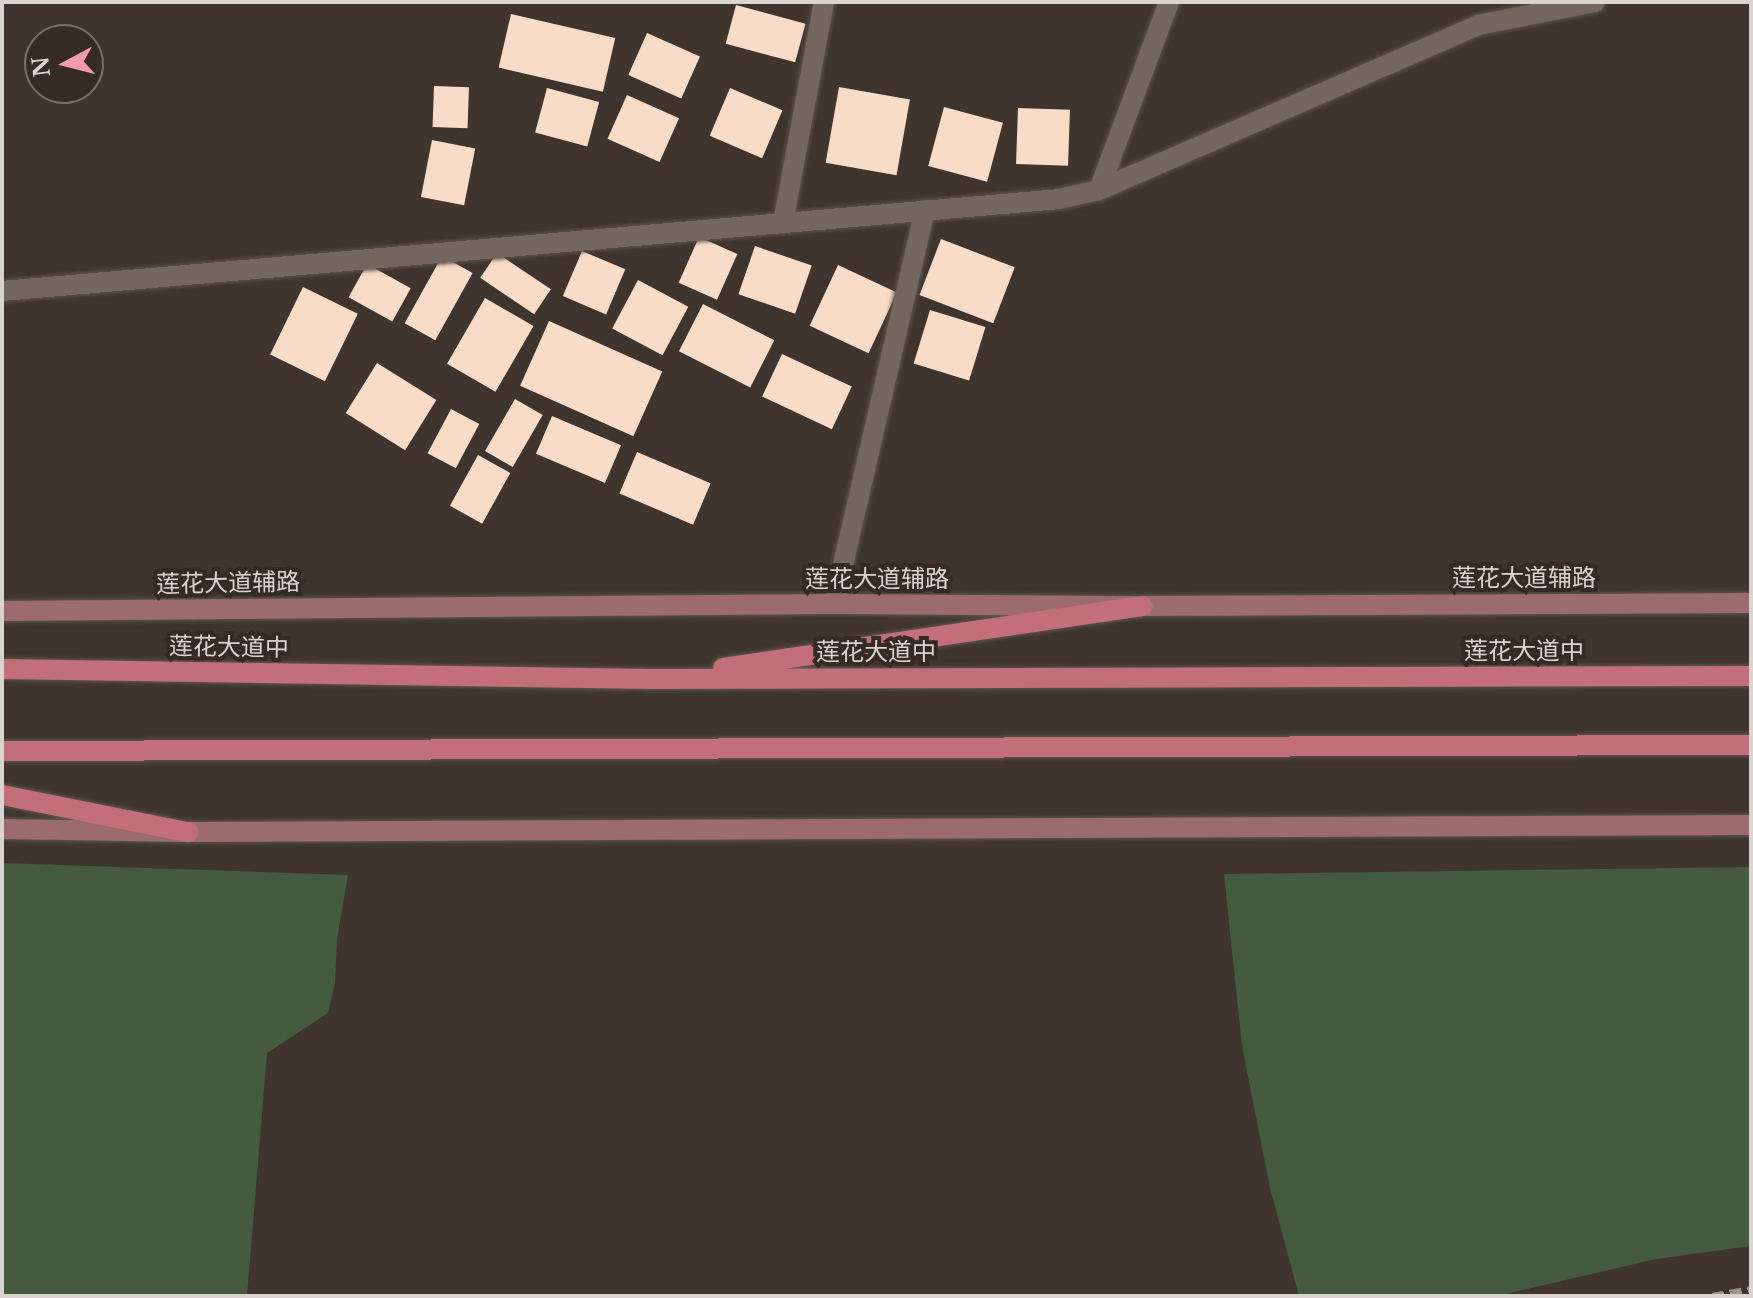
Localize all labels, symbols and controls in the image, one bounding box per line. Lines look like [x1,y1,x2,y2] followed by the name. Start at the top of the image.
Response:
[24,24,104,104] north arrow
[27,55,56,79] text: N
[1452,564,1596,592] street label: 莲花大道辅路
[805,565,949,593] street label: 莲花大道辅路
[156,567,300,599] street label: 莲花大道辅路
[169,632,289,662] street label: 莲花大道中
[1464,637,1584,665] street label: 莲花大道中
[816,638,936,666] street label: 莲花大道中

